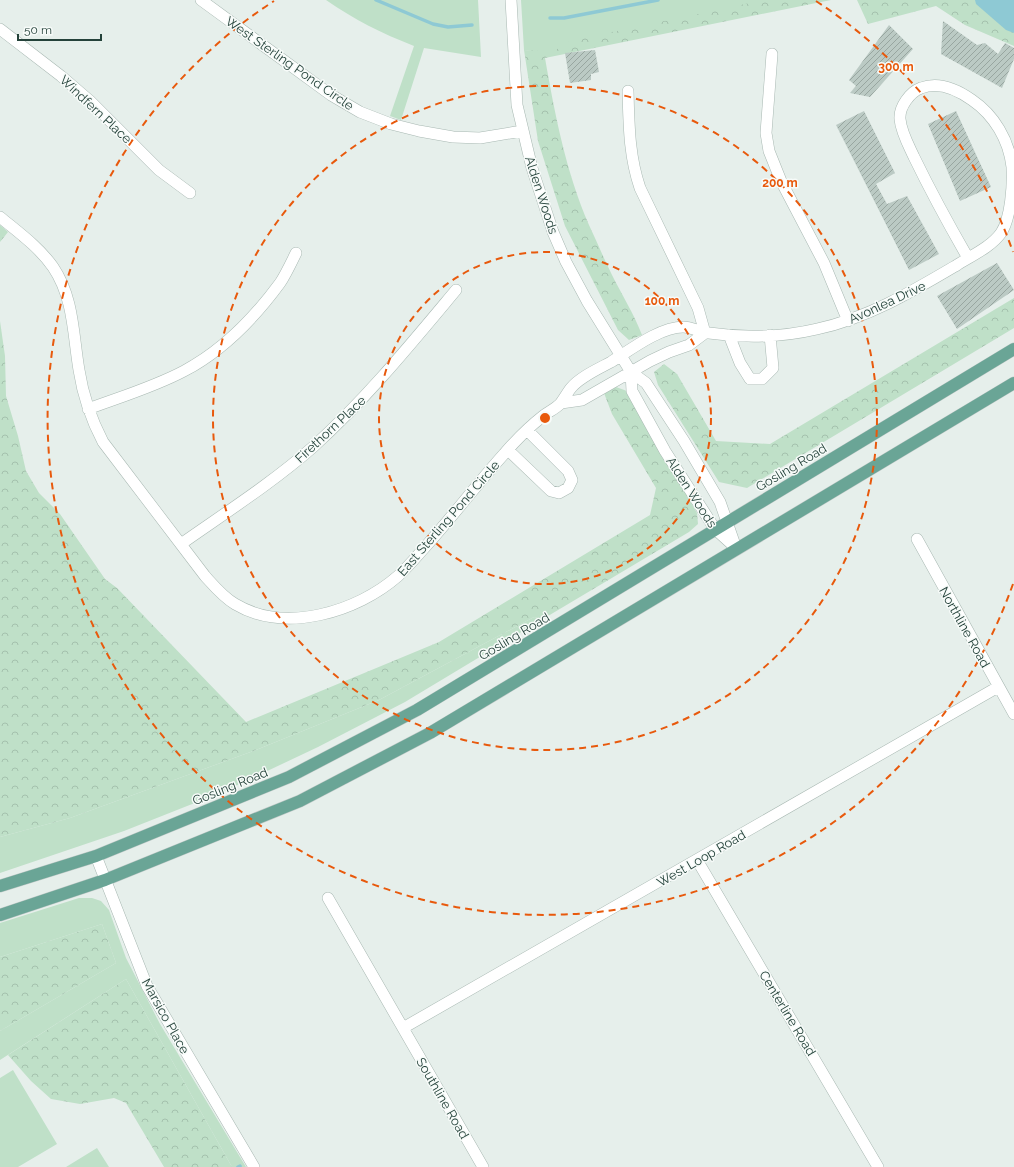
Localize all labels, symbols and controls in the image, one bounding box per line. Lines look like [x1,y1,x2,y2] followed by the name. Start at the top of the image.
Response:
[223,13,357,114] street label: West Sterling Pond Circle
[18,16,101,42] scale bar
[24,23,52,37] text: 50 m
[878,60,914,74] text: 300 m
[57,72,135,147] street label: Windfern Place
[522,154,561,236] street label: Alden Woods
[762,176,798,190] text: 200 m
[846,278,928,327] street label: Avonlea Drive
[645,294,679,308] text: 100 m
[292,393,369,466] street label: Firethorn Place
[538,411,552,425] centre of rings
[753,440,829,494] street label: Gosling Road
[663,454,720,530] street label: Alden Woods
[394,457,503,579] street label: East Sterling Pond Circle
[936,584,993,670] street label: Northline Road
[476,609,552,663] street label: Gosling Road
[190,765,270,808] street label: Gosling Road
[654,827,748,890] street label: West Loop Road
[756,968,819,1059] street label: Centerline Road
[139,976,193,1057] street label: Marsico Place
[413,1055,472,1142] street label: Southline Road

